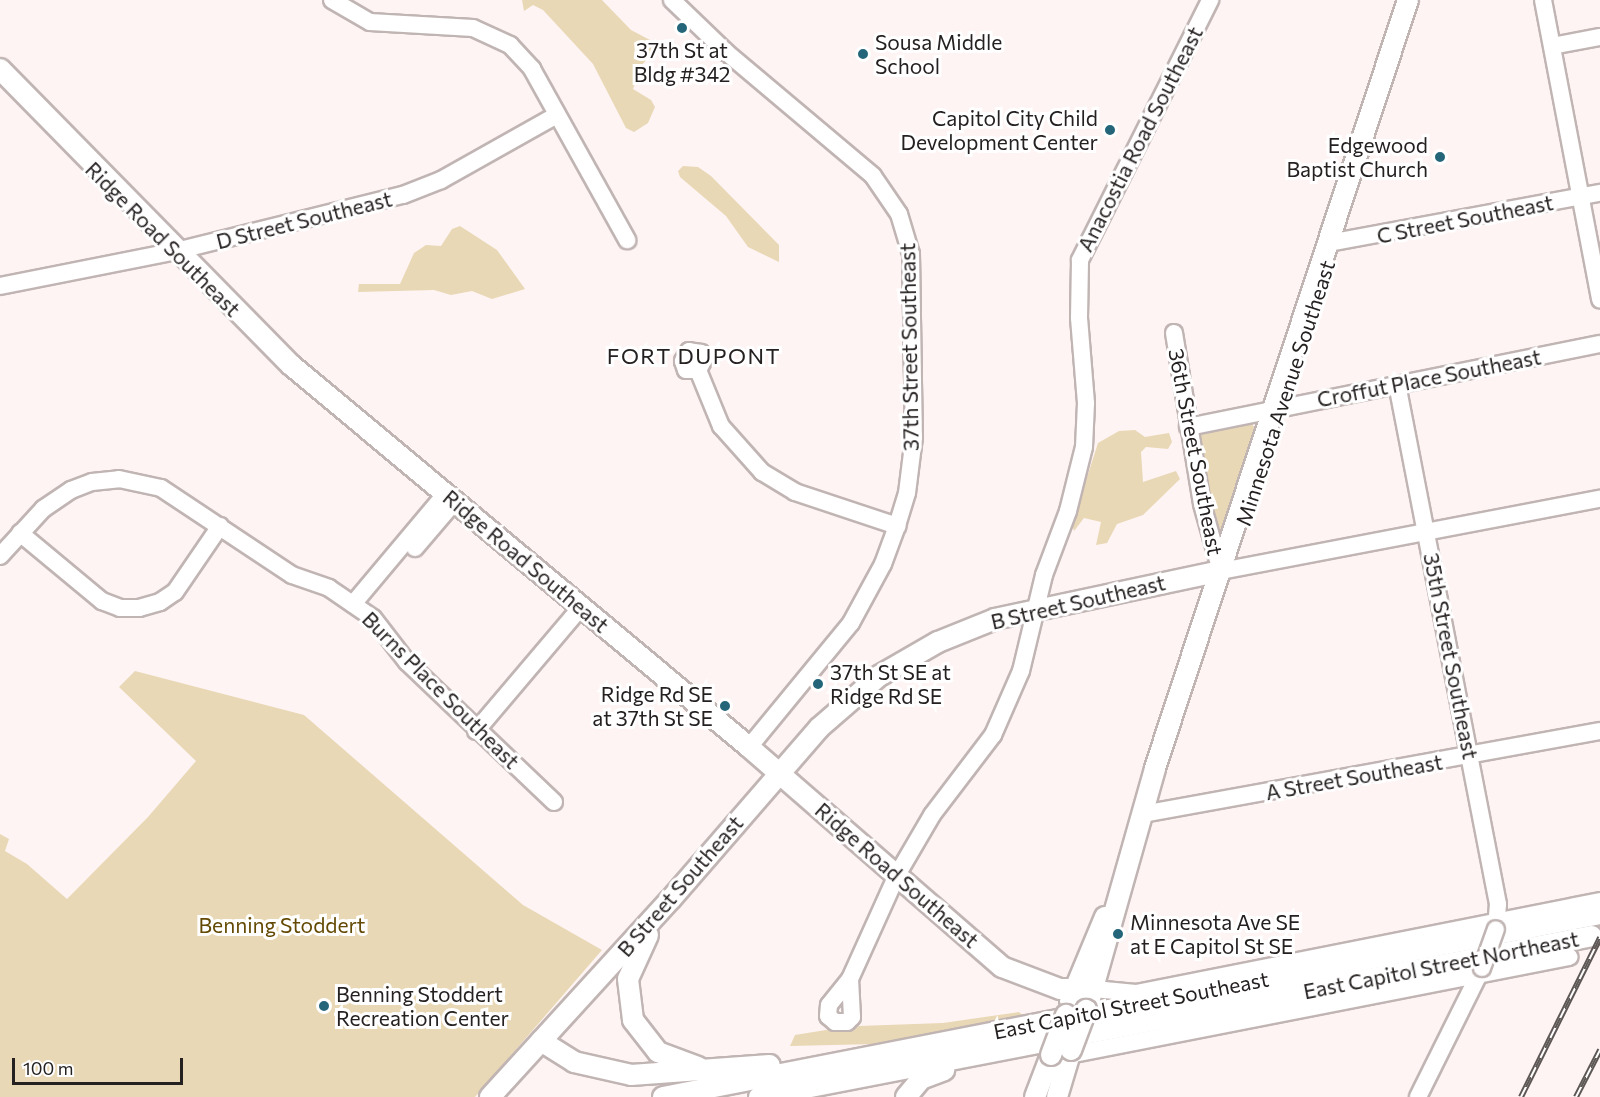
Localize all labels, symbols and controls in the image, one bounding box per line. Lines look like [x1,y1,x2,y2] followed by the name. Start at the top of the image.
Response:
[675,21,689,35] marker: 37th St at Bldg #342
[1072,22,1208,256] street label: Anacostia Road Southeast
[875,29,1002,79] place label: Sousa Middle School
[634,37,730,87] place label: 37th St at Bldg #342
[856,47,870,61] marker: Sousa Middle School
[900,105,1098,155] place label: Capitol City Child Development Center
[1103,123,1117,137] marker: Capitol City Child Development Center
[1286,132,1428,182] place label: Edgewood Baptist Church
[1433,150,1447,164] marker: Edgewood Baptist Church
[80,156,246,322] street label: Ridge Road Southeast
[213,186,395,254] street label: D Street Southeast
[1375,190,1555,248] street label: C Street Southeast
[895,243,923,451] street label: 37th Street Southeast
[1230,257,1340,529] street label: Minnesota Avenue Southeast
[607,343,781,369] district label: FORT DUPONT
[1315,344,1543,412] street label: Croffut Place Southeast
[1164,346,1228,558] street label: 36th Street Southeast
[438,484,614,638] street label: Ridge Road Southeast
[1419,551,1483,761] street label: 35th Street Southeast
[988,570,1168,634] street label: B Street Southeast
[357,606,525,774] street label: Burns Place Southeast
[830,659,951,709] place label: 37th St SE at Ridge Rd SE
[811,677,825,691] marker: 37th St SE at Ridge Rd SE
[592,681,713,731] place label: Ridge Rd SE at 37th St SE
[718,699,732,713] marker: Ridge Rd SE at 37th St SE
[1264,749,1444,805] street label: A Street Southeast
[810,797,984,953] street label: Ridge Road Southeast
[612,810,748,962] street label: B Street Southeast
[1130,909,1300,959] place label: Minnesota Ave SE at E Capitol St SE
[199,912,365,938] park label: Benning Stoddert
[1301,926,1581,1004] street label: East Capitol Street Northeast
[1111,927,1125,941] marker: Minnesota Ave SE at E Capitol St SE
[991,966,1271,1044] street label: East Capitol Street Southeast
[336,981,509,1031] place label: Benning Stoddert Recreation Center
[317,999,331,1013] marker: Benning Stoddert Recreation Center
[15,1046,186,1084] scale bar
[23,1057,73,1079] text: 100 m

